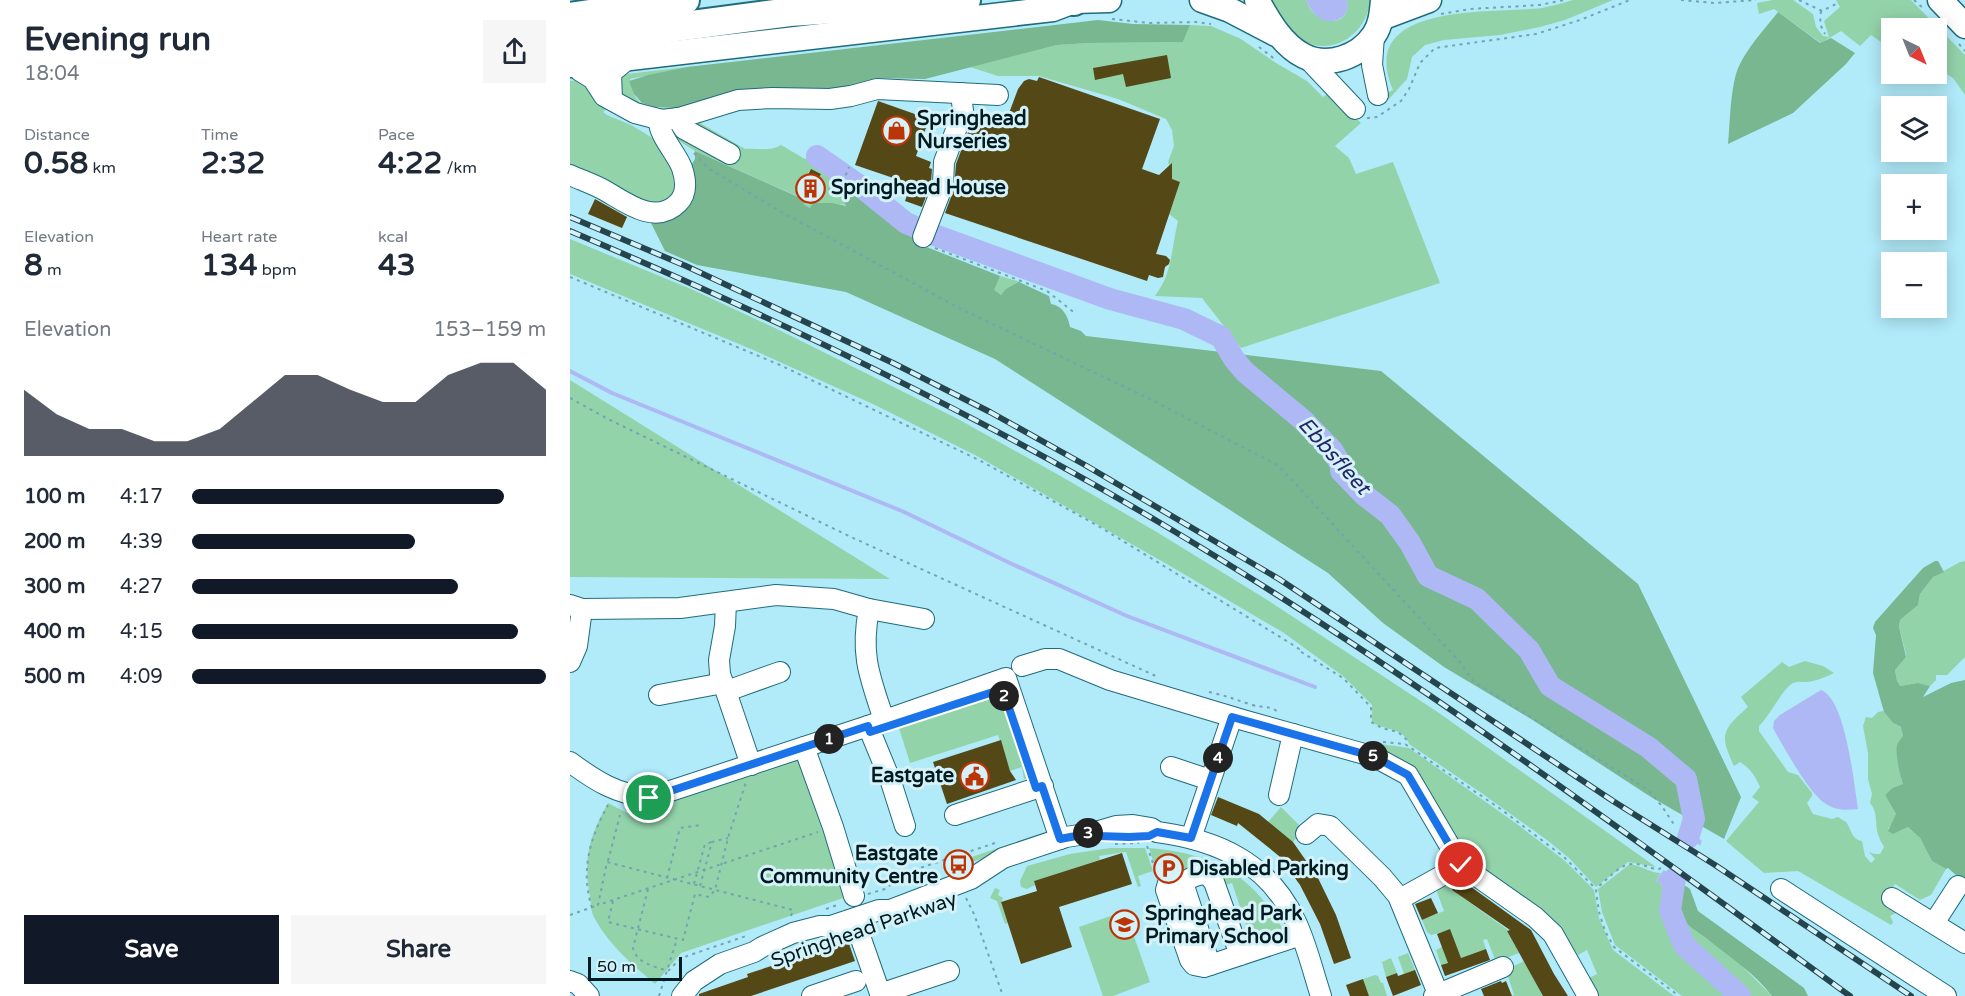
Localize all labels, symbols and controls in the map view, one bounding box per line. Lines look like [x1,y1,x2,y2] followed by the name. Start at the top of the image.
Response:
[1881,18,1947,84] north arrow
[1881,18,1947,318] map controls
[24,20,211,59] text: Evening run
[483,20,546,83] button: share
[24,62,79,86] text: 18:04
[1881,96,1947,162] button: layers
[917,107,1027,154] place label: Springhead Nurseries
[880,115,912,147] shop icon: Springhead Nurseries
[24,125,90,145] text: Distance
[201,125,238,145] text: Time
[378,125,415,145] text: Pace
[24,145,88,182] text: 0.58
[201,145,265,182] text: 2:32
[378,145,442,182] text: 4:22
[88,158,116,178] text: km
[442,158,477,178] text: /km
[794,172,826,204] building icon: Springhead House
[1881,174,1947,240] button: +
[831,176,1006,200] place label: Springhead House
[24,227,94,247] text: Elevation
[201,227,277,247] text: Heart rate
[378,227,408,247] text: kcal
[24,247,43,284] text: 8
[201,247,258,284] text: 134
[378,247,416,284] text: 43
[1881,252,1947,318] button: −
[43,260,62,280] text: m
[258,260,297,280] text: bpm
[24,318,111,342] text: Elevation
[433,318,546,342] text: 153–159 m
[1293,412,1376,501] water label: Ebbsfleet
[24,485,85,509] text: 100 m
[120,485,163,509] text: 4:17
[24,530,85,554] text: 200 m
[120,530,163,554] text: 4:39
[24,575,85,599] text: 300 m
[120,575,163,599] text: 4:27
[24,620,85,644] text: 400 m
[120,620,163,644] text: 4:15
[24,665,85,689] text: 500 m
[120,665,163,689] text: 4:09
[989,681,1019,711] pin: 2
[999,686,1009,706] text: 2
[814,724,844,754] pin: 1
[824,729,834,749] text: 1
[1358,741,1388,771] pin: 5
[1203,743,1233,773] pin: 4
[1368,746,1378,766] text: 5
[1213,748,1223,768] text: 4
[959,760,991,792] public building icon: Eastgate
[871,764,954,788] place label: Eastgate
[623,772,674,823] pin
[632,781,665,814] icon: arrive
[1073,818,1103,848] pin: 3
[1083,823,1093,843] text: 3
[1435,839,1486,890] pin
[760,842,938,889] place label: Eastgate Community Centre
[1444,848,1477,881] icon: check
[943,849,975,881] bus stop icon: Eastgate Community Centre
[1152,853,1184,885] parking icon: Disabled Parking
[1189,857,1349,881] place label: Disabled Parking
[768,887,960,973] street label: Springhead Parkway
[1145,902,1303,949] place label: Springhead Park Primary School
[1108,909,1140,941] school or university icon: Springhead Park Primary School
[24,915,279,984] button: Save
[291,915,546,984] button: Share
[588,954,682,982] scale bar
[597,957,636,977] text: 50 m

